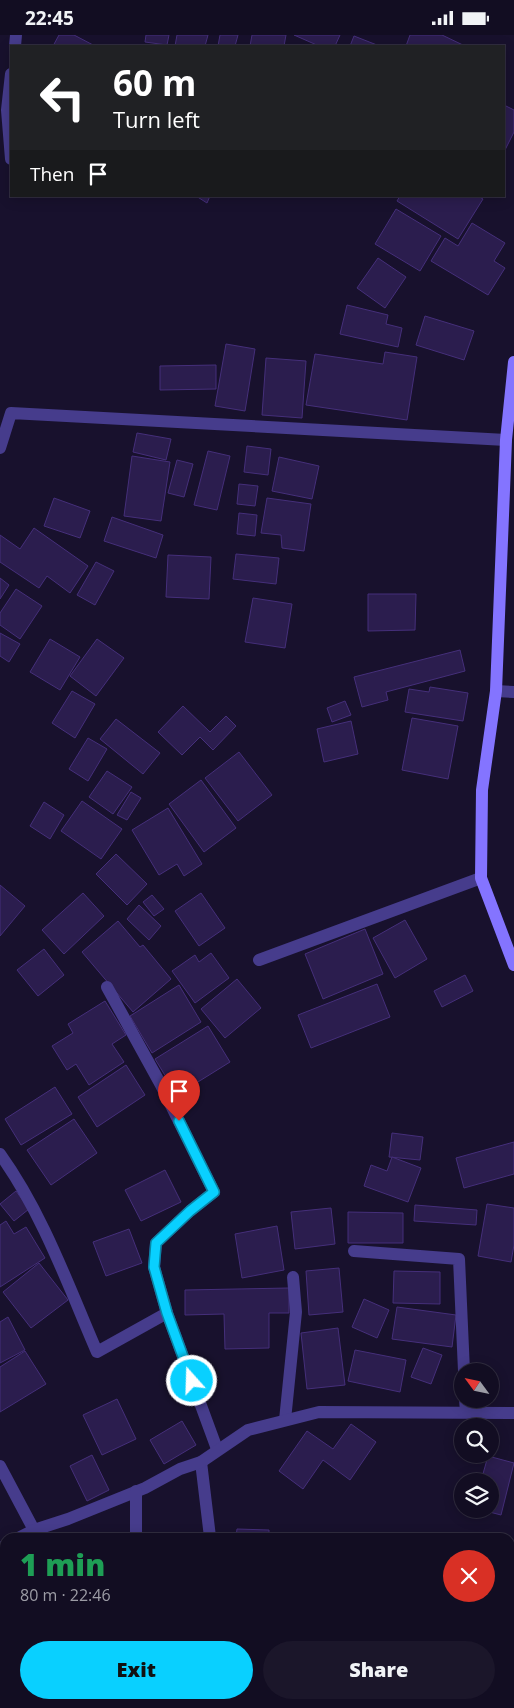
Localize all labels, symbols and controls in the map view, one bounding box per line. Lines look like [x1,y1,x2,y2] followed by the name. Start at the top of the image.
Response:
[25,5,74,31] text: 22:45
[113,59,196,106] text: 60 m
[30,65,95,130] icon: left
[113,104,200,134] text: Turn left
[84,160,112,188] icon: arrive
[30,161,74,187] text: Then
[158,1070,200,1121] pin
[165,1077,193,1105] icon: arrive
[165,1354,217,1406] position arrow
[454,1363,499,1407] north arrow
[454,1363,499,1518] map controls
[454,1418,499,1463] button: search
[454,1473,499,1518] button: layers
[20,1544,105,1585] text: 1 min
[443,1550,495,1602] button: close
[20,1584,111,1606] text: 80 m · 22:46
[20,1641,253,1699] button: Exit
[263,1641,495,1699] button: Share

